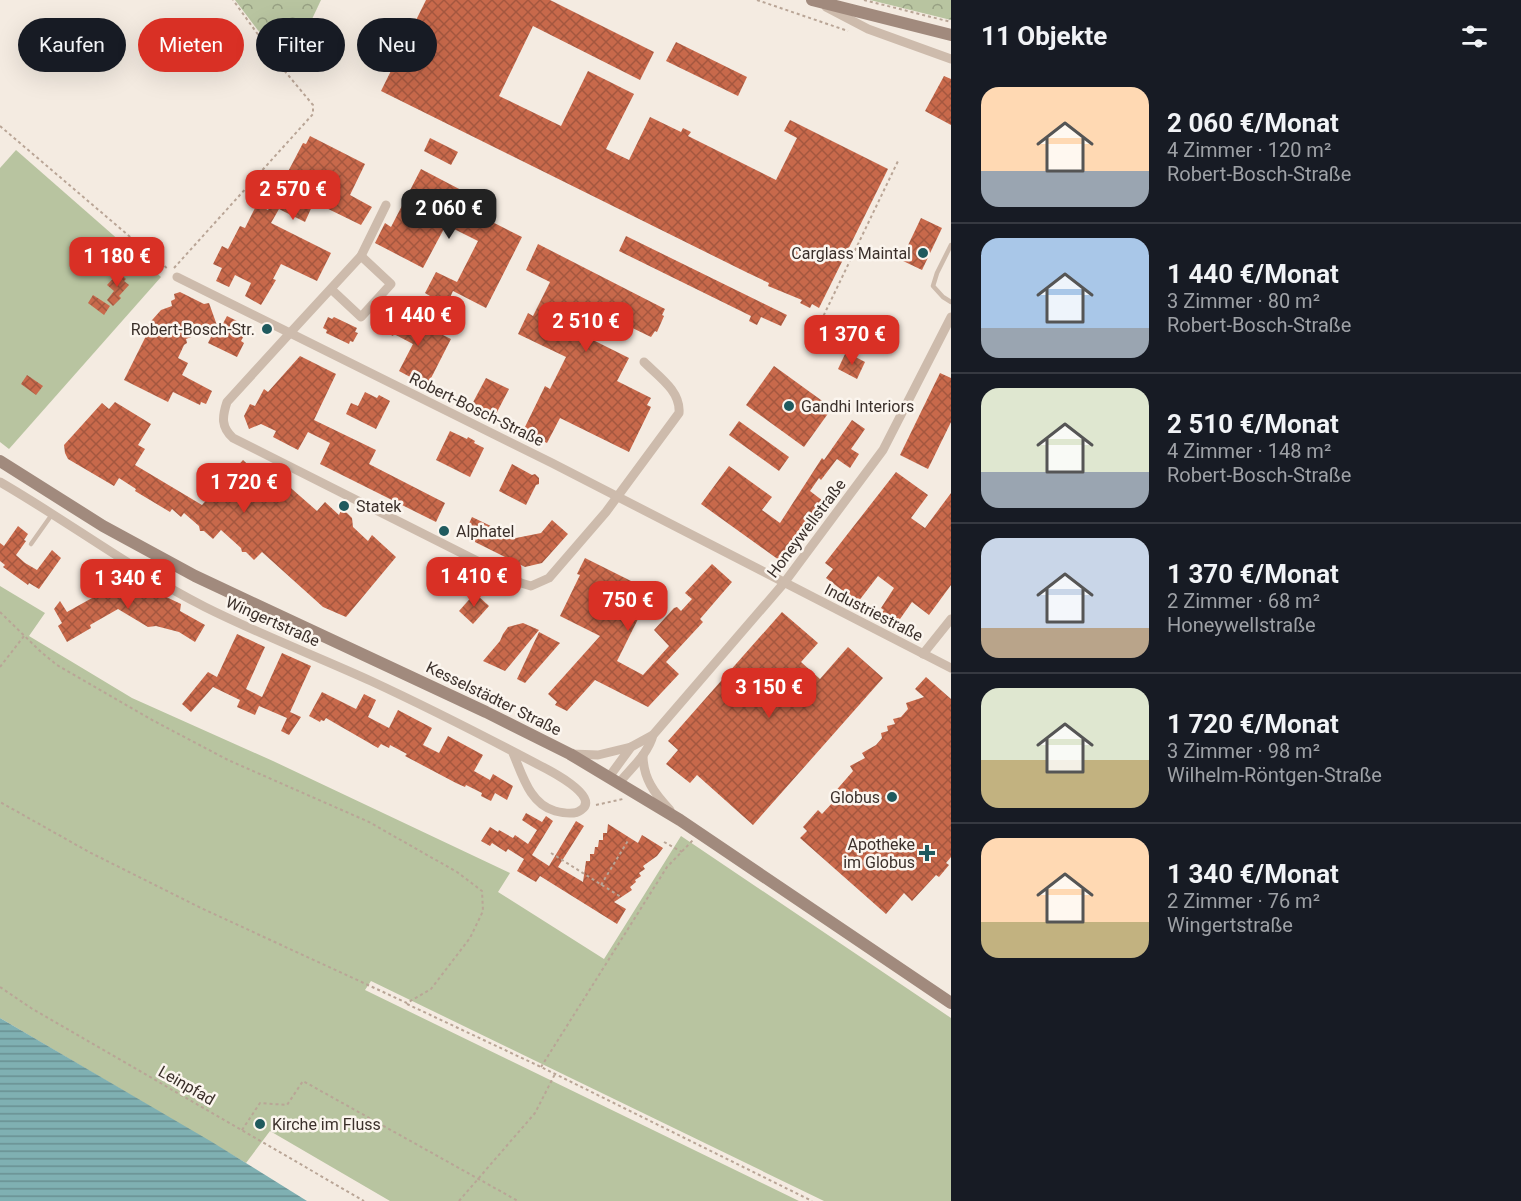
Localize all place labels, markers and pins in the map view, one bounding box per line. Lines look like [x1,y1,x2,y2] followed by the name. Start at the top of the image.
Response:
[238,170,348,221] pin: 2 570 €
[394,189,504,240] pin: 2 060 €
[62,237,172,288] pin: 1 180 €
[791,244,911,263] place label: Carglass Maintal
[916,246,930,260] marker: Carglass Maintal
[363,296,473,347] pin: 1 440 €
[531,302,641,353] pin: 2 510 €
[797,315,907,366] pin: 1 370 €
[131,320,255,339] place label: Robert-Bosch-Str.
[260,322,274,336] marker: Robert-Bosch-Str.
[801,397,914,416] place label: Gandhi Interiors
[782,399,796,413] marker: Gandhi Interiors
[189,463,299,514] pin: 1 720 €
[356,497,402,516] place label: Statek
[337,499,351,513] marker: Statek
[456,522,514,541] place label: Alphatel
[437,524,451,538] marker: Alphatel
[419,557,529,608] pin: 1 410 €
[73,559,183,610] pin: 1 340 €
[586,581,670,632] pin: 750 €
[714,668,824,719] pin: 3 150 €
[830,788,880,807] place label: Globus
[885,790,899,804] marker: Globus
[843,835,915,872] place label: Apotheke im Globus
[920,846,934,860] marker: Apotheke im Globus
[272,1115,381,1134] place label: Kirche im Fluss
[253,1117,267,1131] marker: Kirche im Fluss

